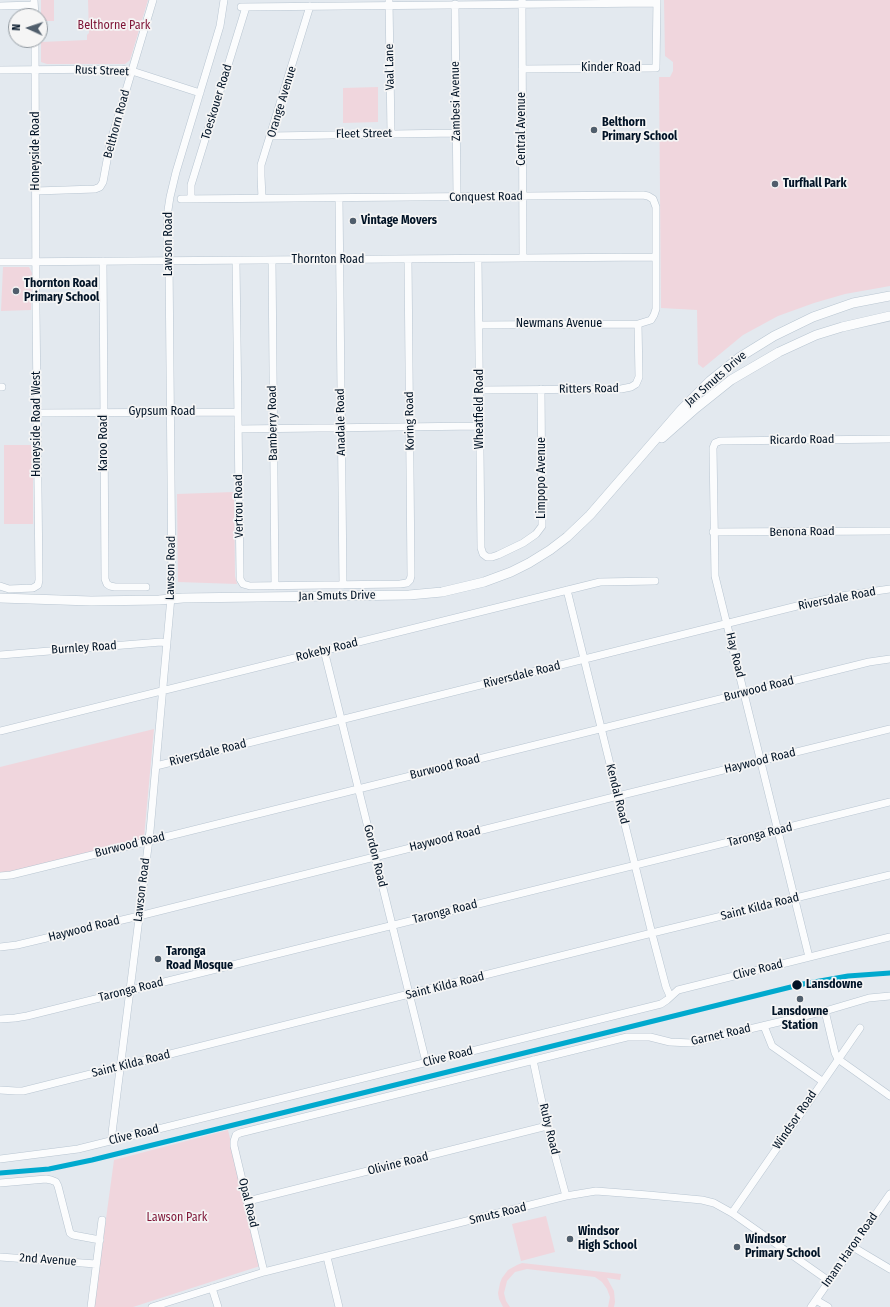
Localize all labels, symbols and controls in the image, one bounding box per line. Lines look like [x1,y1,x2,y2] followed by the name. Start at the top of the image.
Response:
[8,8,48,48] north arrow
[78,19,150,33] park label: Belthorne Park
[10,24,23,31] text: N
[382,44,398,90] street label: Vaal Lane
[448,61,464,141] street label: Zambesi Avenue
[581,61,641,75] street label: Kinder Road
[75,63,129,79] street label: Rust Street
[199,63,235,141] street label: Toeskouer Road
[264,65,300,139] street label: Orange Avenue
[101,88,133,160] street label: Belthorn Road
[515,92,529,166] street label: Central Avenue
[29,111,43,191] street label: Honeyside Road
[602,116,677,144] place label: Belthorn Primary School
[589,125,599,135] marker: Belthorn Primary School
[336,126,392,142] street label: Fleet Street
[783,177,847,191] place label: Turfhall Park
[770,179,780,189] marker: Turfhall Park
[449,189,523,205] street label: Conquest Road
[162,212,176,276] street label: Lawson Road
[361,214,437,228] place label: Vintage Movers
[348,216,358,226] marker: Vintage Movers
[292,253,364,267] street label: Thornton Road
[24,277,99,305] place label: Thornton Road Primary School
[11,286,21,296] marker: Thornton Road Primary School
[516,317,602,331] street label: Newmans Avenue
[682,348,750,410] street label: Jan Smuts Drive
[473,369,487,449] street label: Wheatfield Road
[30,371,44,477] street label: Honeyside Road West
[559,381,619,397] street label: Ritters Road
[265,385,281,461] street label: Bamberry Road
[333,388,349,456] street label: Anadale Road
[402,391,418,451] street label: Koring Road
[129,405,195,419] street label: Gypsum Road
[97,415,111,471] street label: Karoo Road
[770,432,834,448] street label: Ricardo Road
[535,437,549,519] street label: Limpopo Avenue
[231,474,247,538] street label: Vertrou Road
[769,524,835,540] street label: Benona Road
[163,536,179,600] street label: Lawson Road
[797,584,877,614] street label: Riversdale Road
[298,588,376,604] street label: Jan Smuts Drive
[722,631,748,679] street label: Hay Road
[294,635,360,665] street label: Rokeby Road
[51,639,117,657] street label: Burnley Road
[482,658,562,692] street label: Riversdale Road
[723,673,795,705] street label: Burwood Road
[168,736,248,770] street label: Riversdale Road
[723,745,797,777] street label: Haywood Road
[409,751,481,783] street label: Burwood Road
[603,762,631,826] street label: Kendal Road
[726,820,794,850] street label: Taronga Road
[360,823,390,889] street label: Gordon Road
[408,823,482,855] street label: Haywood Road
[94,829,166,861] street label: Burwood Road
[131,857,153,923] street label: Lawson Road
[719,890,801,924] street label: Saint Kilda Road
[411,897,479,927] street label: Taronga Road
[47,913,121,945] street label: Haywood Road
[166,945,233,973] place label: Taronga Road Mosque
[153,954,163,964] marker: Taronga Road Mosque
[731,957,785,983] street label: Clive Road
[404,969,486,1003] street label: Saint Kilda Road
[97,975,165,1005] street label: Taronga Road
[790,978,804,992] marker: Lansdowne
[806,978,863,992] place label: Lansdowne
[795,994,805,1004] marker: Lansdowne Station
[772,1005,828,1033] place label: Lansdowne Station
[690,1021,752,1049] street label: Garnet Road
[421,1044,475,1070] street label: Clive Road
[90,1047,172,1081] street label: Saint Kilda Road
[770,1088,820,1152] street label: Windsor Road
[536,1102,562,1156] street label: Ruby Road
[107,1122,161,1148] street label: Clive Road
[366,1150,430,1178] street label: Olivine Road
[235,1177,261,1229] street label: Opal Road
[468,1200,528,1228] street label: Smuts Road
[819,1210,881,1290] street label: Imam Haron Road
[147,1211,207,1225] park label: Lawson Park
[578,1225,637,1253] place label: Windsor High School
[745,1233,820,1261] place label: Windsor Primary School
[565,1234,575,1244] marker: Windsor High School
[732,1242,742,1252] marker: Windsor Primary School
[19,1251,77,1269] street label: 2nd Avenue

